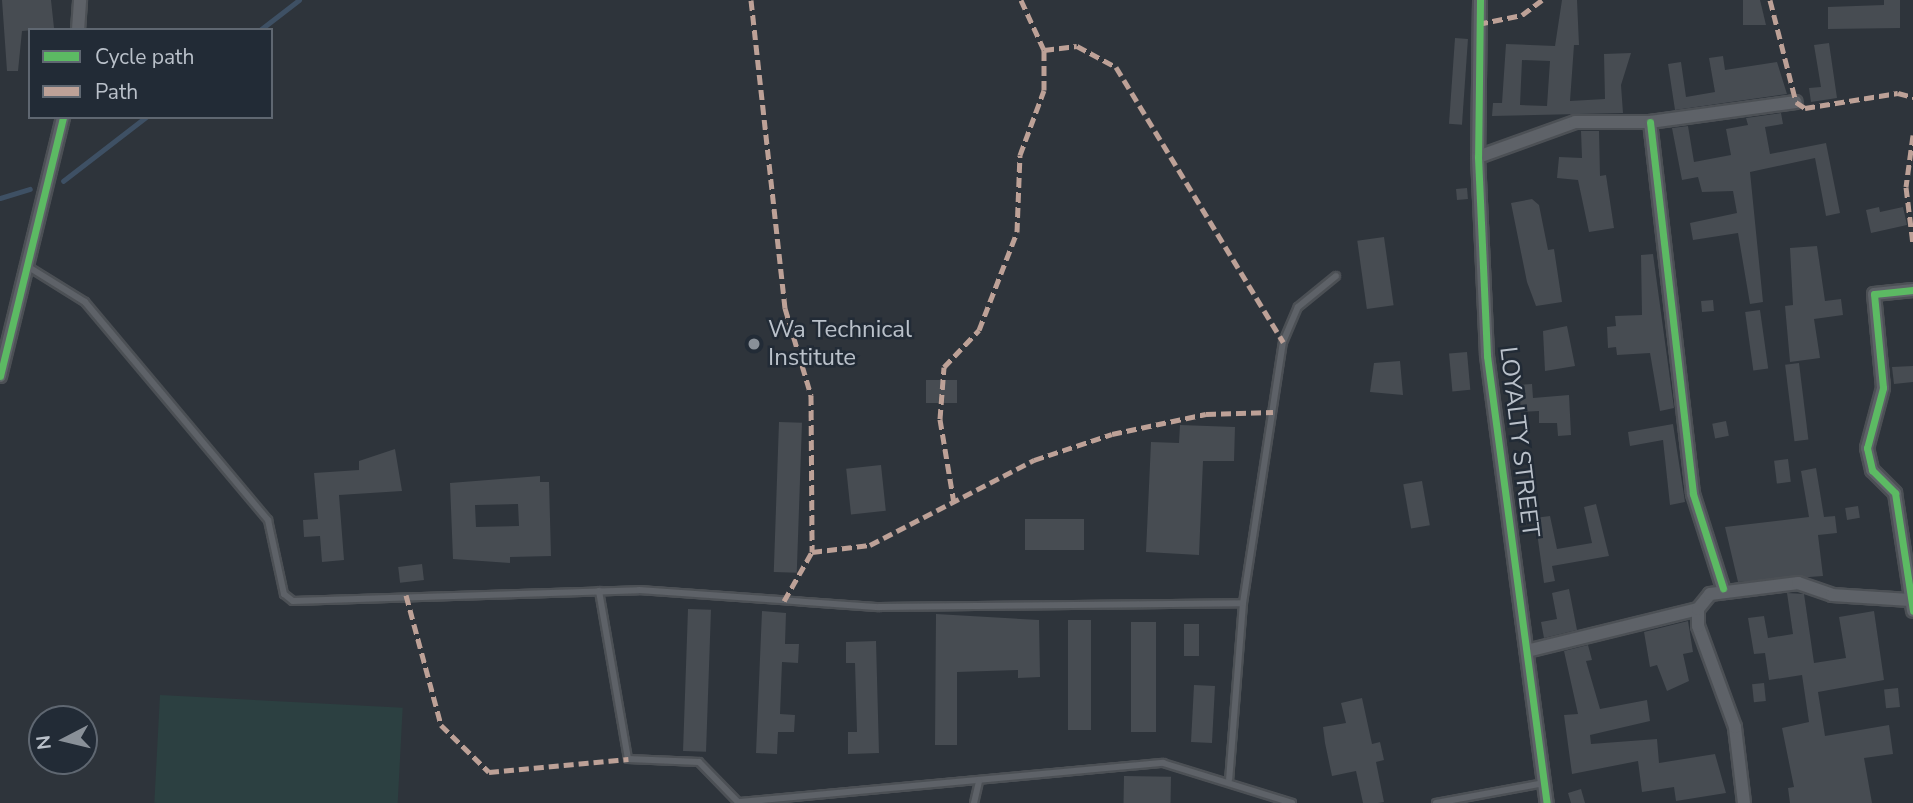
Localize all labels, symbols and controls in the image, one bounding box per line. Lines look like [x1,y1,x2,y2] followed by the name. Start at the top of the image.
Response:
[28,28,273,119] legend
[95,43,194,71] text: Cycle path
[95,78,138,106] text: Path
[768,316,912,372] place label: Wa Technical Institute
[746,336,762,352] marker: Wa Technical Institute
[1493,345,1545,539] street label: LOYALTY STREET
[28,705,98,775] north arrow
[30,734,58,751] text: N

